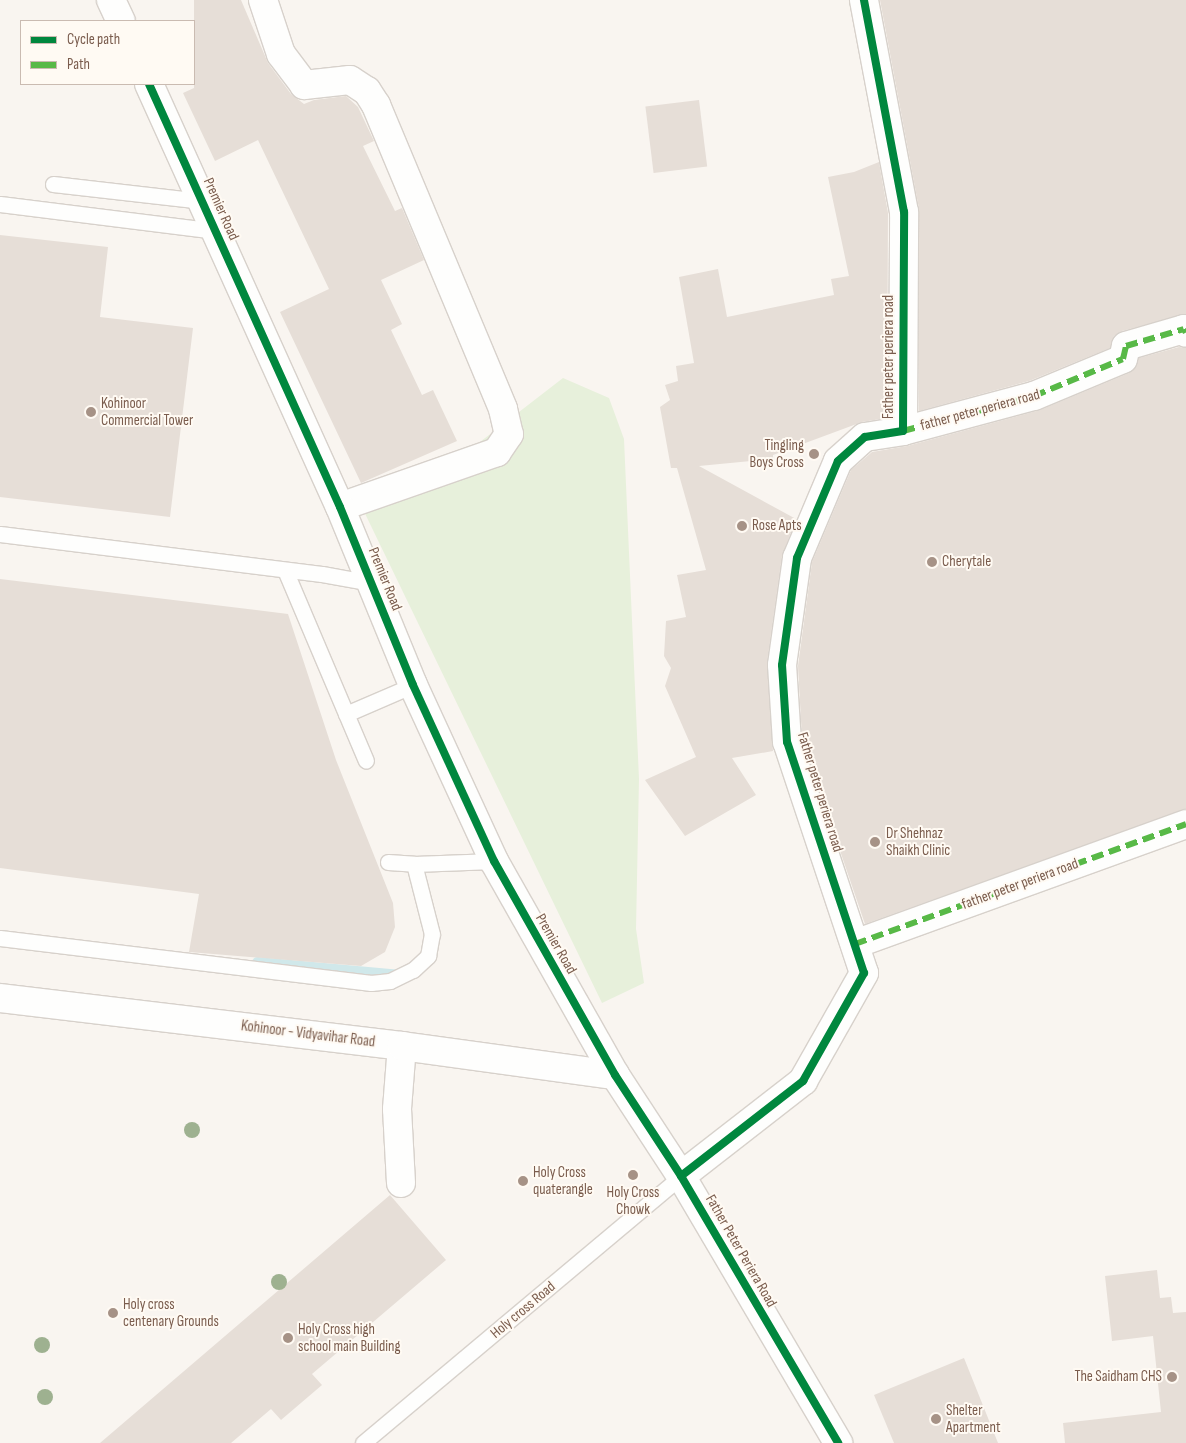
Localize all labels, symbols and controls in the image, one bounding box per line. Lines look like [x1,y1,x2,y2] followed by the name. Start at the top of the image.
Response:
[20,20,195,85] legend
[67,30,120,49] text: Cycle path
[67,55,90,74] text: Path
[199,175,243,243] street label: Premier Road
[880,295,898,419] street label: Father peter periera road
[918,385,1042,435] street label: father peter periera road
[101,394,193,429] place label: Kohinoor Commercial Tower
[85,406,97,418] marker: Kohinoor Commercial Tower
[750,436,804,471] place label: Tingling Boys Cross
[808,448,820,460] marker: Tingling Boys Cross
[752,517,802,535] place label: Rose Apts
[736,520,748,532] marker: Rose Apts
[364,545,406,613] street label: Premier Road
[942,553,991,571] place label: Cherytale
[926,556,938,568] marker: Cherytale
[793,730,847,854] street label: Father peter periera road
[886,824,950,859] place label: Dr Shehnaz Shaikh Clinic
[868,835,882,849] marker: Dr Shehnaz Shaikh Clinic
[959,855,1081,913] street label: father peter periera road
[532,911,580,977] street label: Premier Road
[240,1017,376,1051] street label: Kohinoor - Vidyavihar Road
[533,1163,593,1198] place label: Holy Cross quaterangle
[627,1169,639,1181] marker: Holy Cross Chowk
[517,1175,529,1187] marker: Holy Cross quaterangle
[607,1183,659,1218] place label: Holy Cross Chowk
[701,1191,781,1311] street label: Father Peter Periera Road
[487,1278,559,1342] street label: Holy cross Road
[123,1295,219,1330] place label: Holy cross centenary Grounds
[107,1307,119,1319] marker: Holy cross centenary Grounds
[298,1320,400,1355] place label: Holy Cross high school main Building
[282,1332,294,1344] marker: Holy Cross high school main Building
[1074,1368,1162,1386] place label: The Saidham CHS
[1166,1371,1178,1383] marker: The Saidham CHS
[946,1401,1000,1436] place label: Shelter Apartment
[930,1413,942,1425] marker: Shelter Apartment

